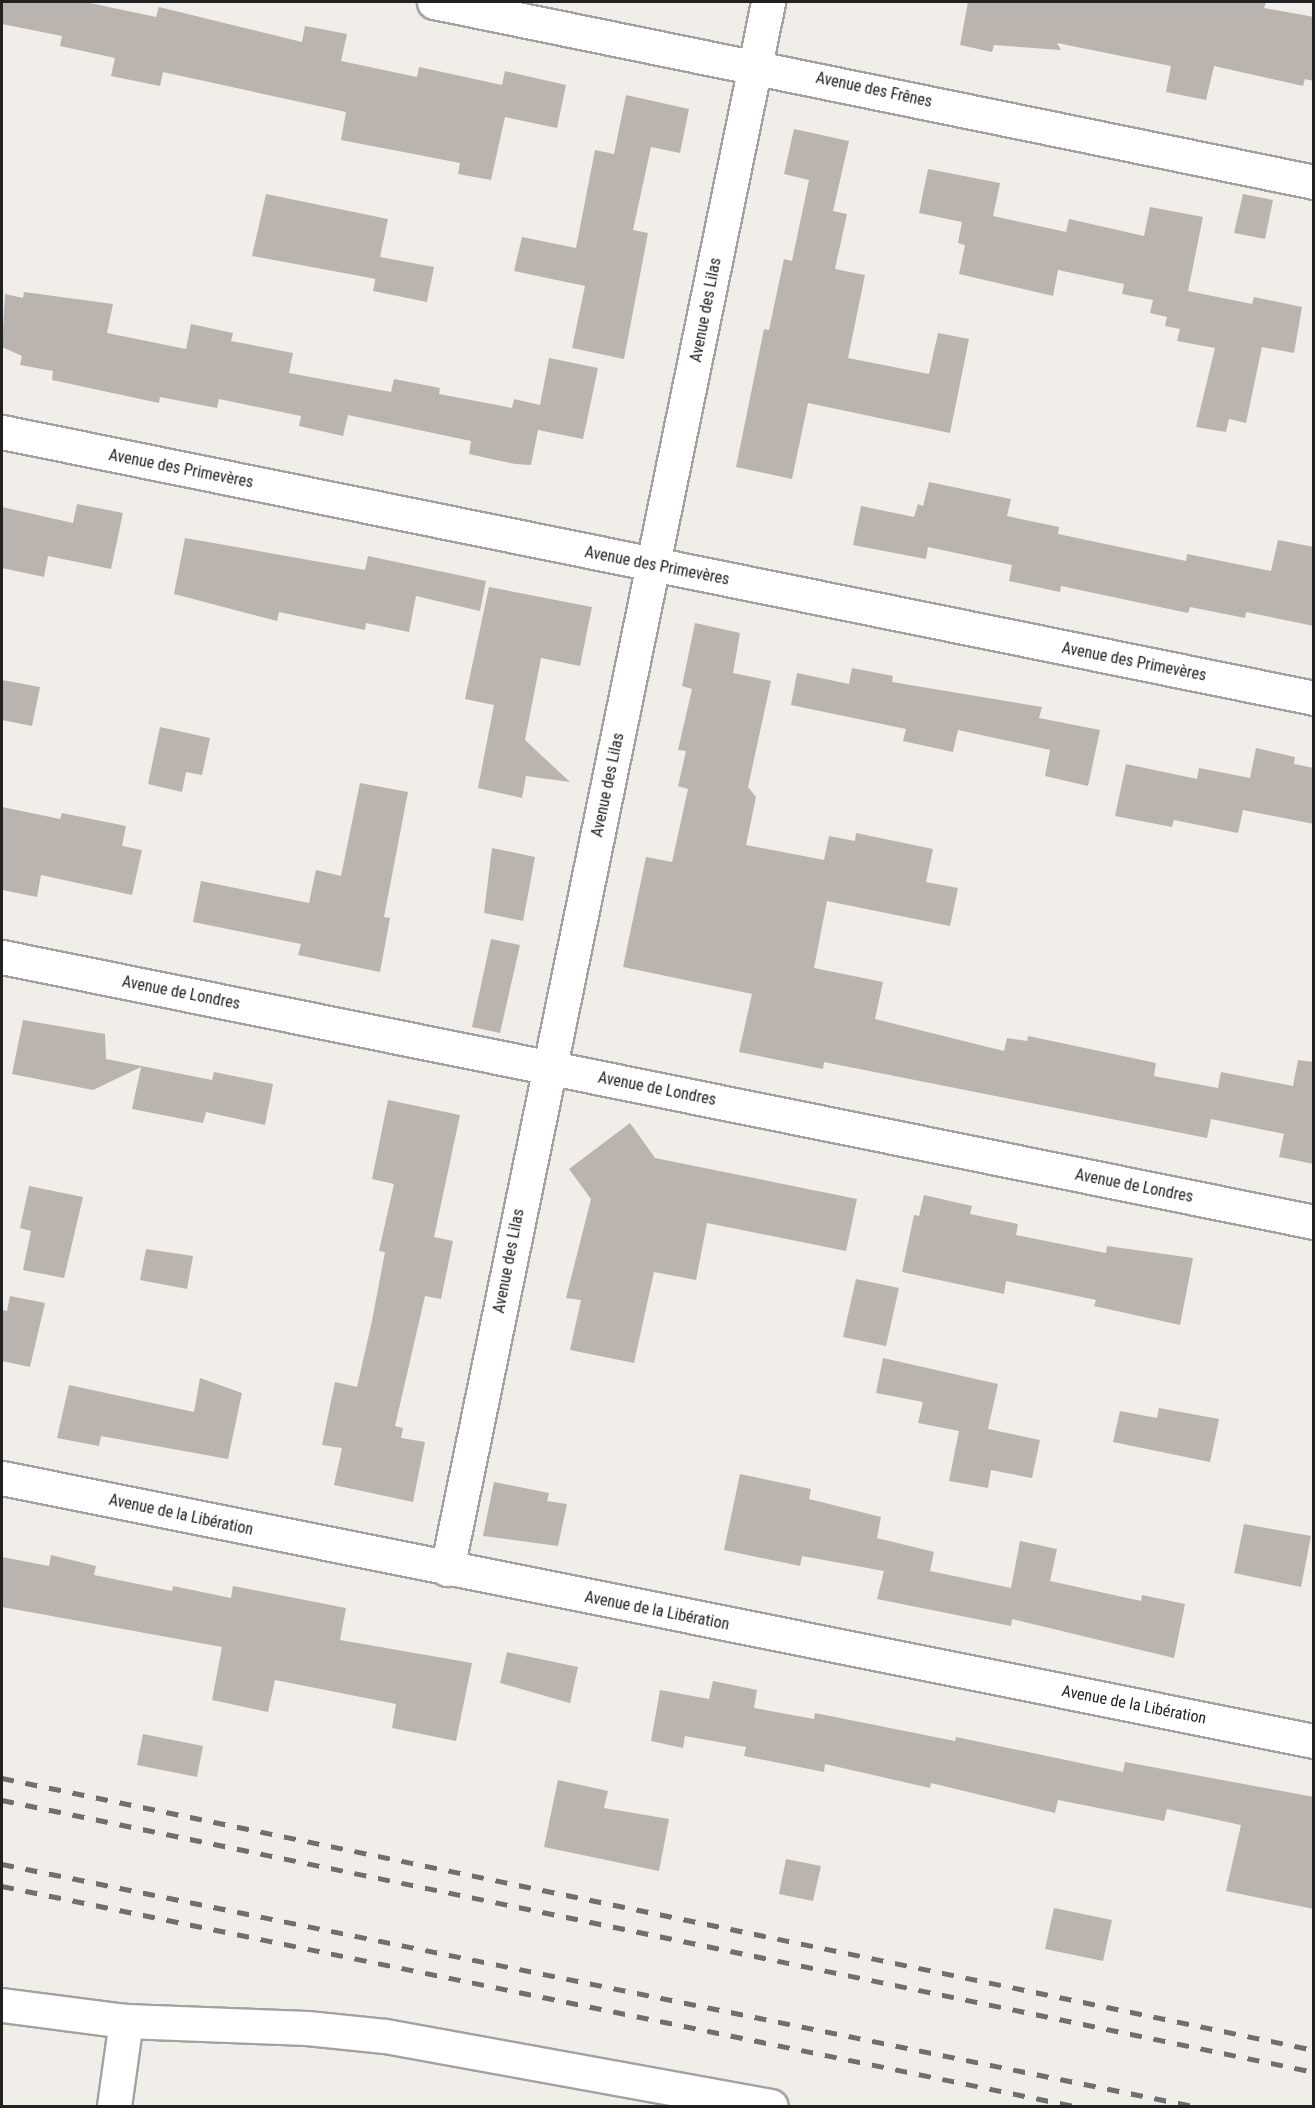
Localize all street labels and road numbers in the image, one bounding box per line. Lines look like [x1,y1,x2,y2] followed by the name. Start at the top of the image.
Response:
[814,68,934,112] street label: Avenue des Frênes
[686,256,726,364] street label: Avenue des Lilas
[107,446,255,492] street label: Avenue des Primevères
[583,543,731,589] street label: Avenue des Primevères
[1060,639,1208,685] street label: Avenue des Primevères
[588,731,628,839] street label: Avenue des Lilas
[120,972,242,1014] street label: Avenue de Londres
[596,1068,718,1110] street label: Avenue de Londres
[1073,1165,1195,1207] street label: Avenue de Londres
[489,1207,529,1315] street label: Avenue des Lilas
[107,1490,255,1540] street label: Avenue de la Libération
[583,1588,731,1634] street label: Avenue de la Libération
[1060,1682,1208,1728] street label: Avenue de la Libération

